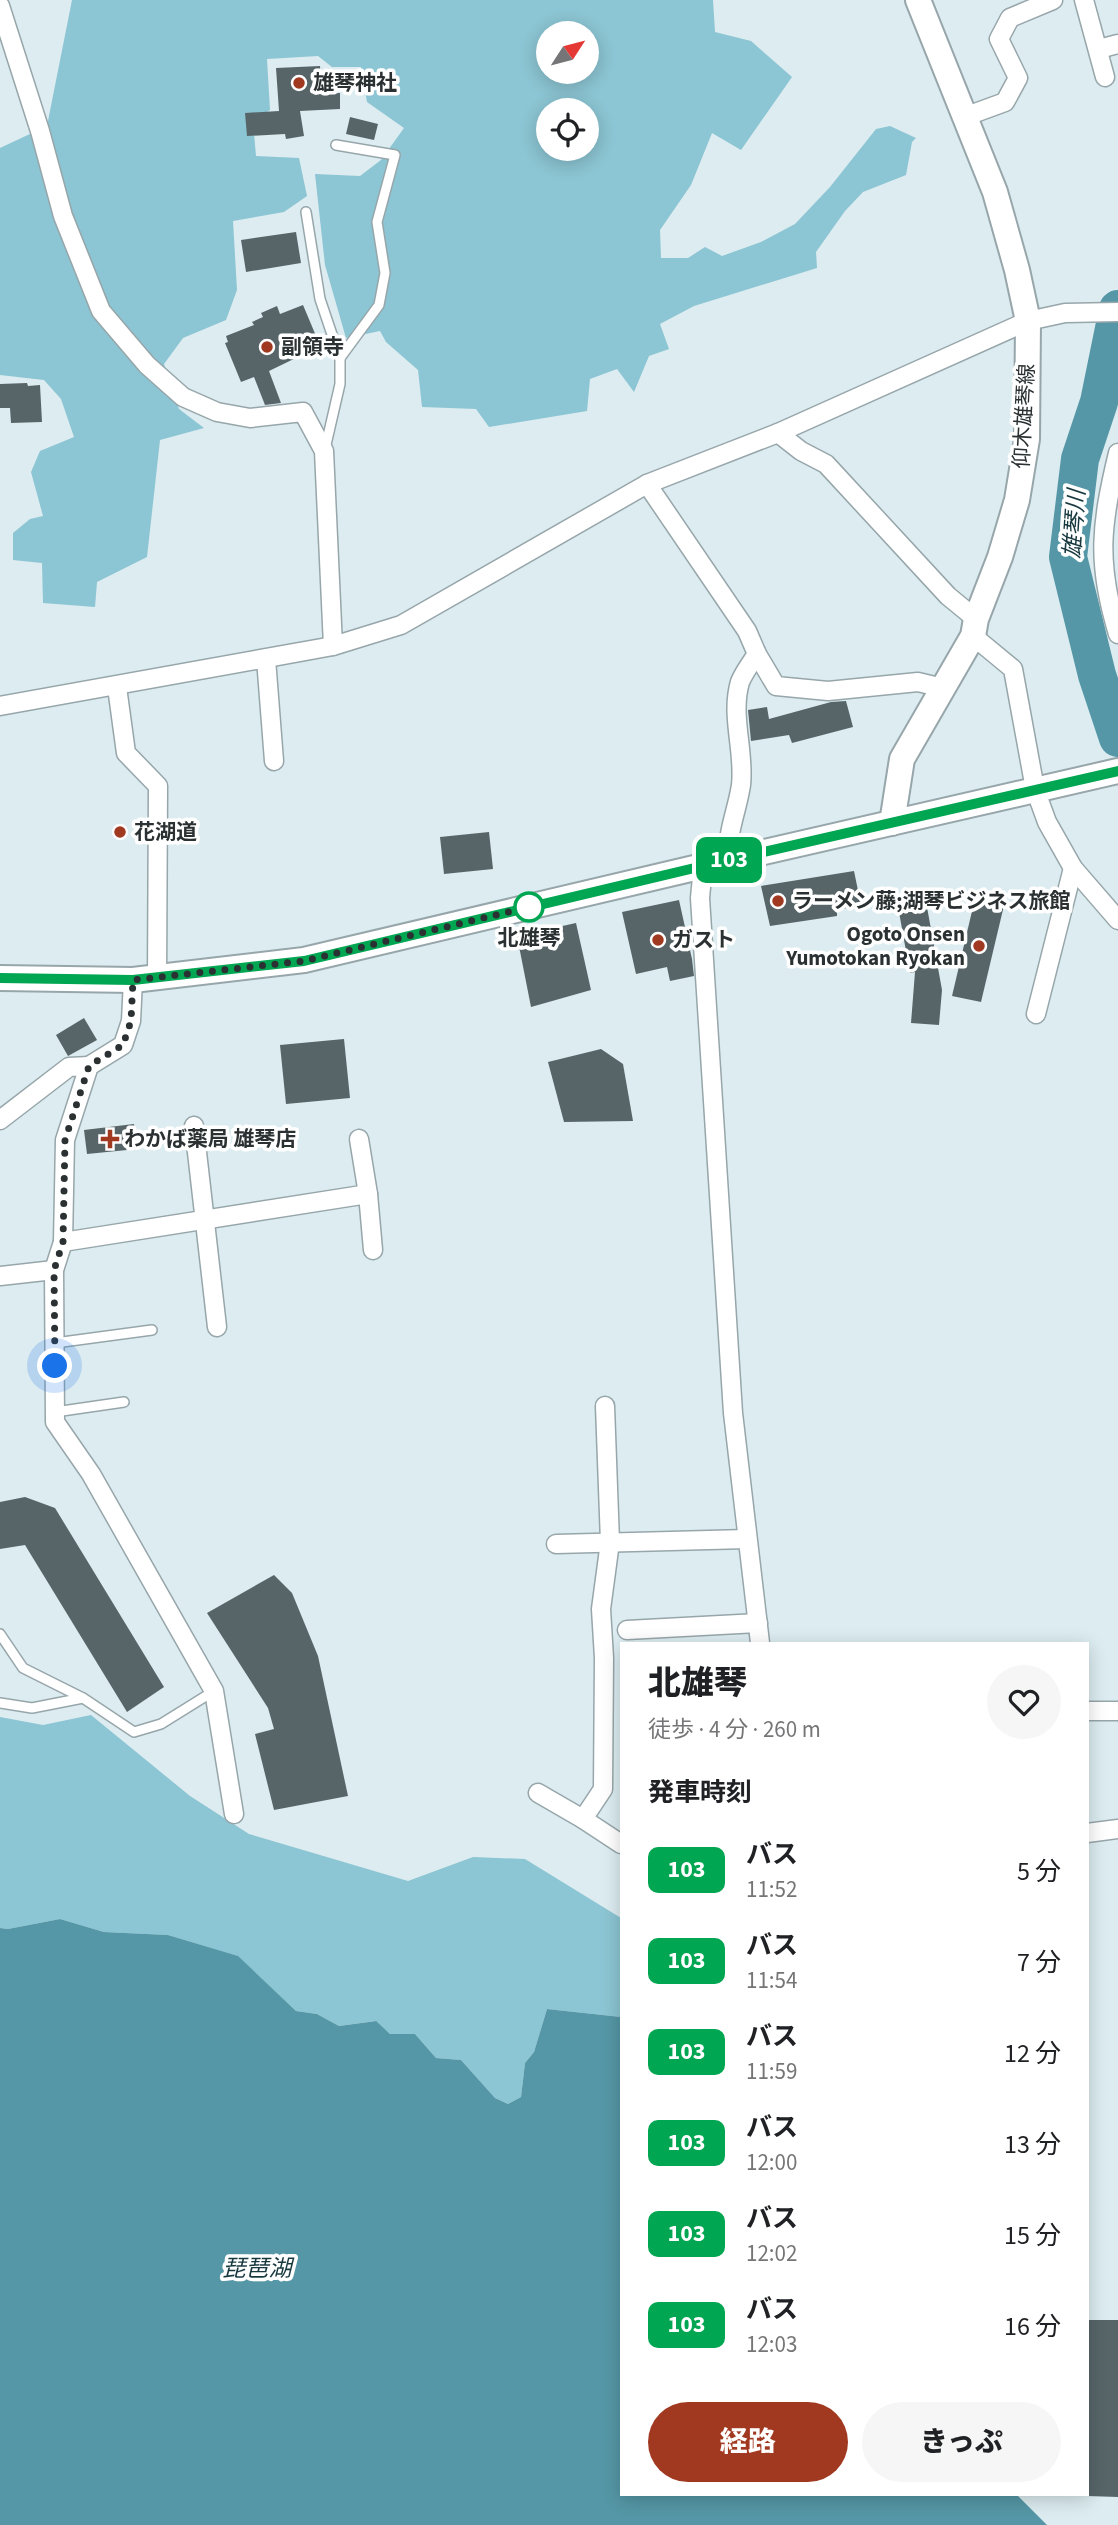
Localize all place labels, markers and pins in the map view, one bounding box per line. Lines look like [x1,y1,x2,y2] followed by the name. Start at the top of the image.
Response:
[313,68,397,98] place label: 雄琴神社
[291,75,307,91] marker: 雄琴神社
[281,332,344,362] place label: 副領寺
[259,339,275,355] marker: 副領寺
[134,817,197,847] place label: 花湖道
[112,824,128,840] marker: 花湖道
[792,886,1070,916] place label: ラーメン藤;湖琴ビジネス旅館
[514,892,544,922] marker: 北雄琴
[770,893,786,909] marker: ラーメン藤;湖琴ビジネス旅館
[785,919,965,973] place label: Ogoto Onsen Yumotokan Ryokan
[498,923,561,953] place label: 北雄琴
[672,925,735,955] place label: ガスト
[650,932,666,948] marker: ガスト
[971,938,987,954] marker: Ogoto Onsen Yumotokan Ryokan
[124,1124,296,1154] place label: わかば薬局 雄琴店
[102,1131,118,1147] marker: わかば薬局 雄琴店

